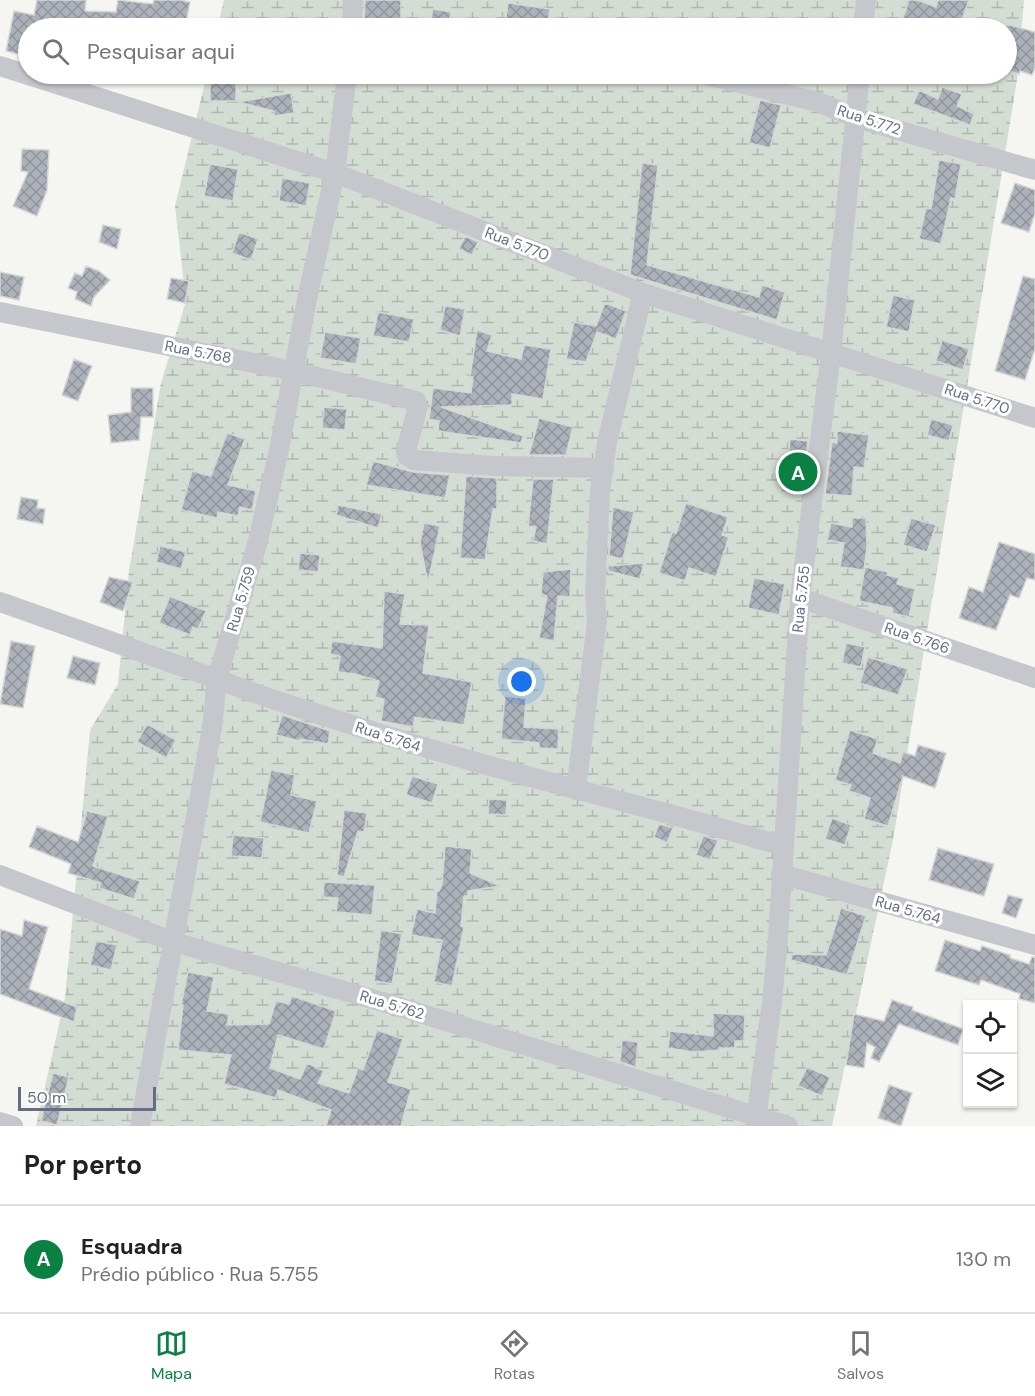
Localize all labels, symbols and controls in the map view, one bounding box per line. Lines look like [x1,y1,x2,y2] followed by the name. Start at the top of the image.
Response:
[18,18,1017,84] search box
[39,35,72,68] icon: search
[87,37,235,66] text: Pesquisar aqui
[835,100,903,140] street label: Rua 5.772
[482,223,552,265] street label: Rua 5.770
[163,336,233,368] street label: Rua 5.768
[942,379,1012,419] street label: Rua 5.770
[778,450,818,494] pin: A
[222,564,260,634] street label: Rua 5.759
[788,565,814,633] street label: Rua 5.755
[882,618,952,658] street label: Rua 5.766
[507,667,536,696] your location
[353,717,423,757] street label: Rua 5.764
[873,891,943,929] street label: Rua 5.764
[357,986,427,1024] street label: Rua 5.762
[963,1000,1017,1108] map controls
[963,1000,1017,1054] button: locate
[963,1054,1017,1108] button: layers
[18,1084,156,1112] scale bar
[27,1087,66,1108] text: 50 m
[24,1148,142,1182] text: Por perto
[81,1232,183,1261] text: Esquadra
[36,1246,51,1272] text: A
[956,1246,1011,1272] text: 130 m
[81,1261,319,1287] text: Prédio público · Rua 5.755
[151,1327,192,1384] tab: Mapa
[494,1327,535,1384] tab: Rotas
[837,1327,884,1384] tab: Salvos

